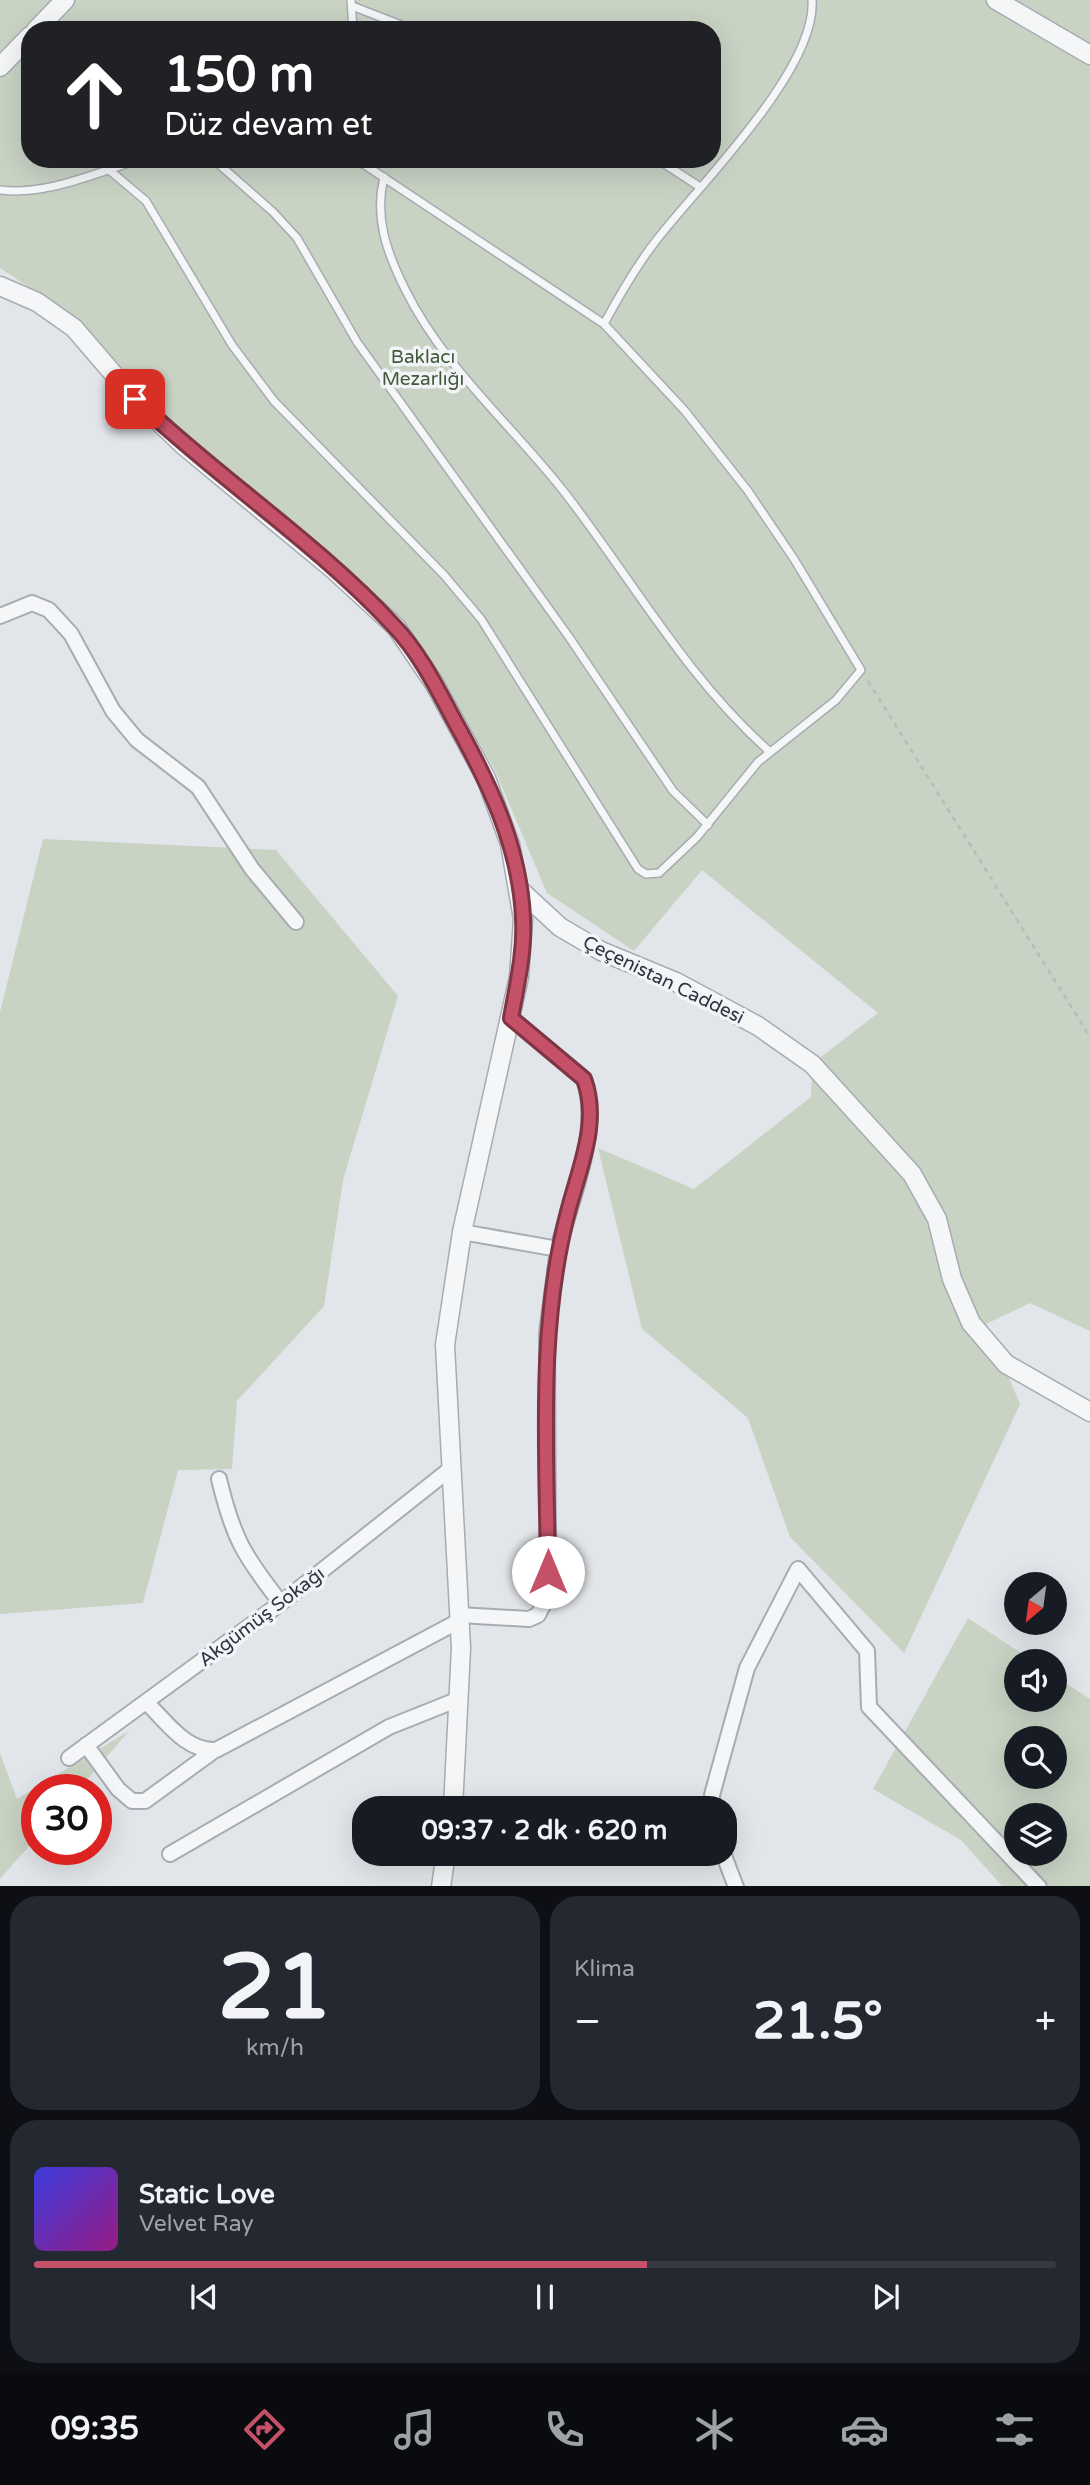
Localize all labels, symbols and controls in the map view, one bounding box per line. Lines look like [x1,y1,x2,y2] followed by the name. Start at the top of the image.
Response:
[164,46,314,105] text: 150 m
[49,49,140,140] icon: ahead
[164,106,372,144] text: Düz devam et
[382,346,464,390] park label: Baklacı Mezarlığı
[105,369,165,429] pin
[116,380,154,418] icon: arrive
[579,931,748,1029] street label: Çeçenistan Caddesi
[511,1535,585,1609] position arrow
[194,1562,329,1671] street label: Akgümüş Sokağı
[1004,1572,1068,1634] north arrow
[1004,1572,1067,1866] map controls
[1004,1649,1067,1712] button: sound
[1004,1726,1067,1789] button: search
[21,1774,112,1865] speed limit sign: 30
[1004,1803,1067,1866] button: layers
[422,1815,667,1846] text: 09:37 · 2 dk · 620 m
[218,1933,332,2043] text: 21
[574,1955,635,1983] text: Klima
[753,1990,883,2053] text: 21.5°
[574,1999,601,2045] text: −
[1035,1999,1056,2045] text: +
[246,2034,304,2062] text: km/h
[139,2179,275,2210] text: Static Love
[139,2210,254,2238] text: Velvet Ray
[185,2278,223,2316] icon: previous
[526,2278,564,2316] icon: pause
[867,2278,905,2316] icon: next
[240,2405,289,2454] icon: directions
[390,2405,439,2454] icon: music
[540,2405,589,2454] icon: phone
[690,2405,739,2454] icon: climate
[840,2405,889,2454] icon: car
[990,2405,1039,2454] icon: filters
[51,2410,139,2448] text: 09:35

